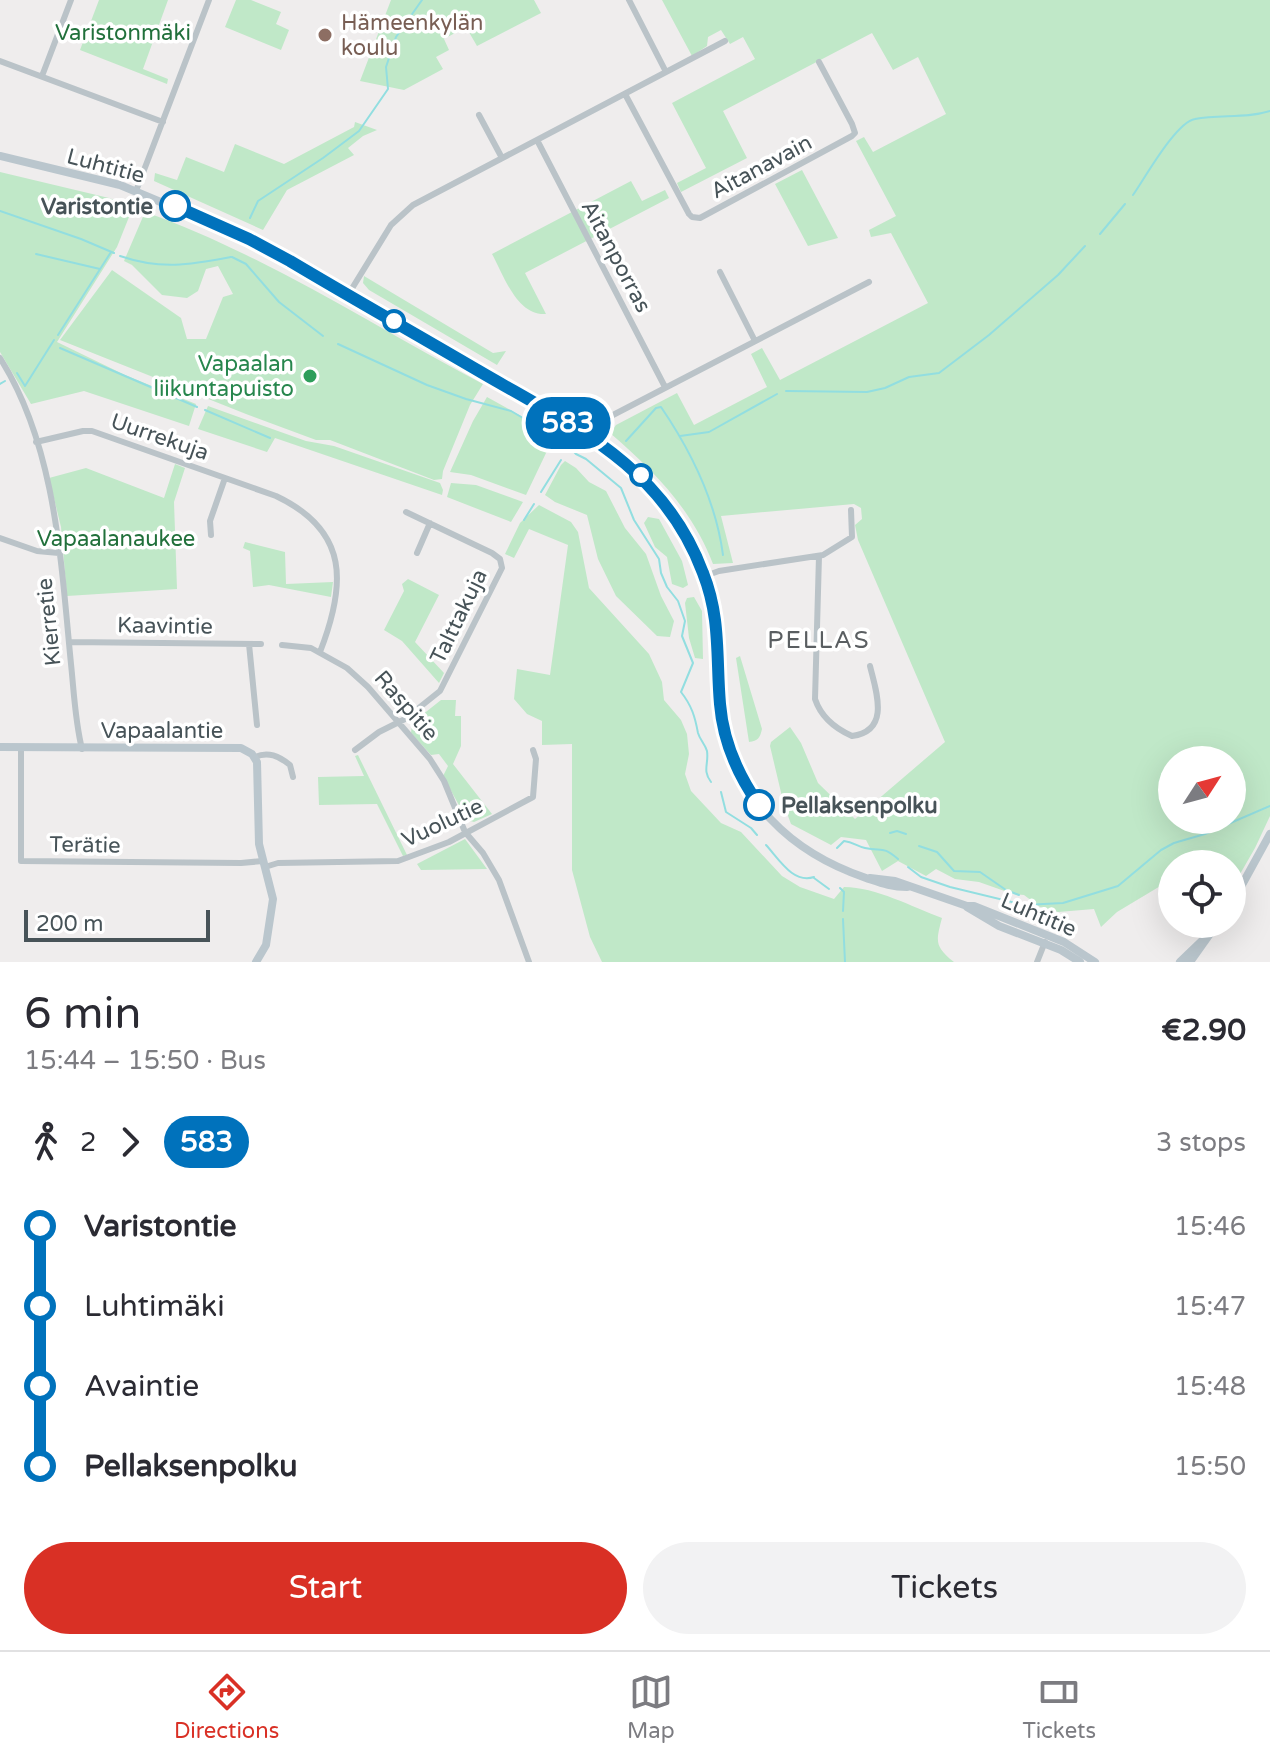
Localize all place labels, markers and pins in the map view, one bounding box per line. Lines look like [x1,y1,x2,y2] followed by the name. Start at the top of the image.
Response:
[341,10,484,61] place label: Hämeenkylän koulu
[316,26,334,44] marker: Hämeenkylän koulu
[160,191,190,221] marker: Varistontie
[41,194,153,220] place label: Varistontie
[383,310,405,332] unlabelled marker
[153,351,294,402] place label: Vapaalan liikuntapuisto
[301,367,319,385] marker: Vapaalan liikuntapuisto
[630,464,652,486] unlabelled marker
[744,790,774,820] marker: Pellaksenpolku
[781,793,938,819] place label: Pellaksenpolku

